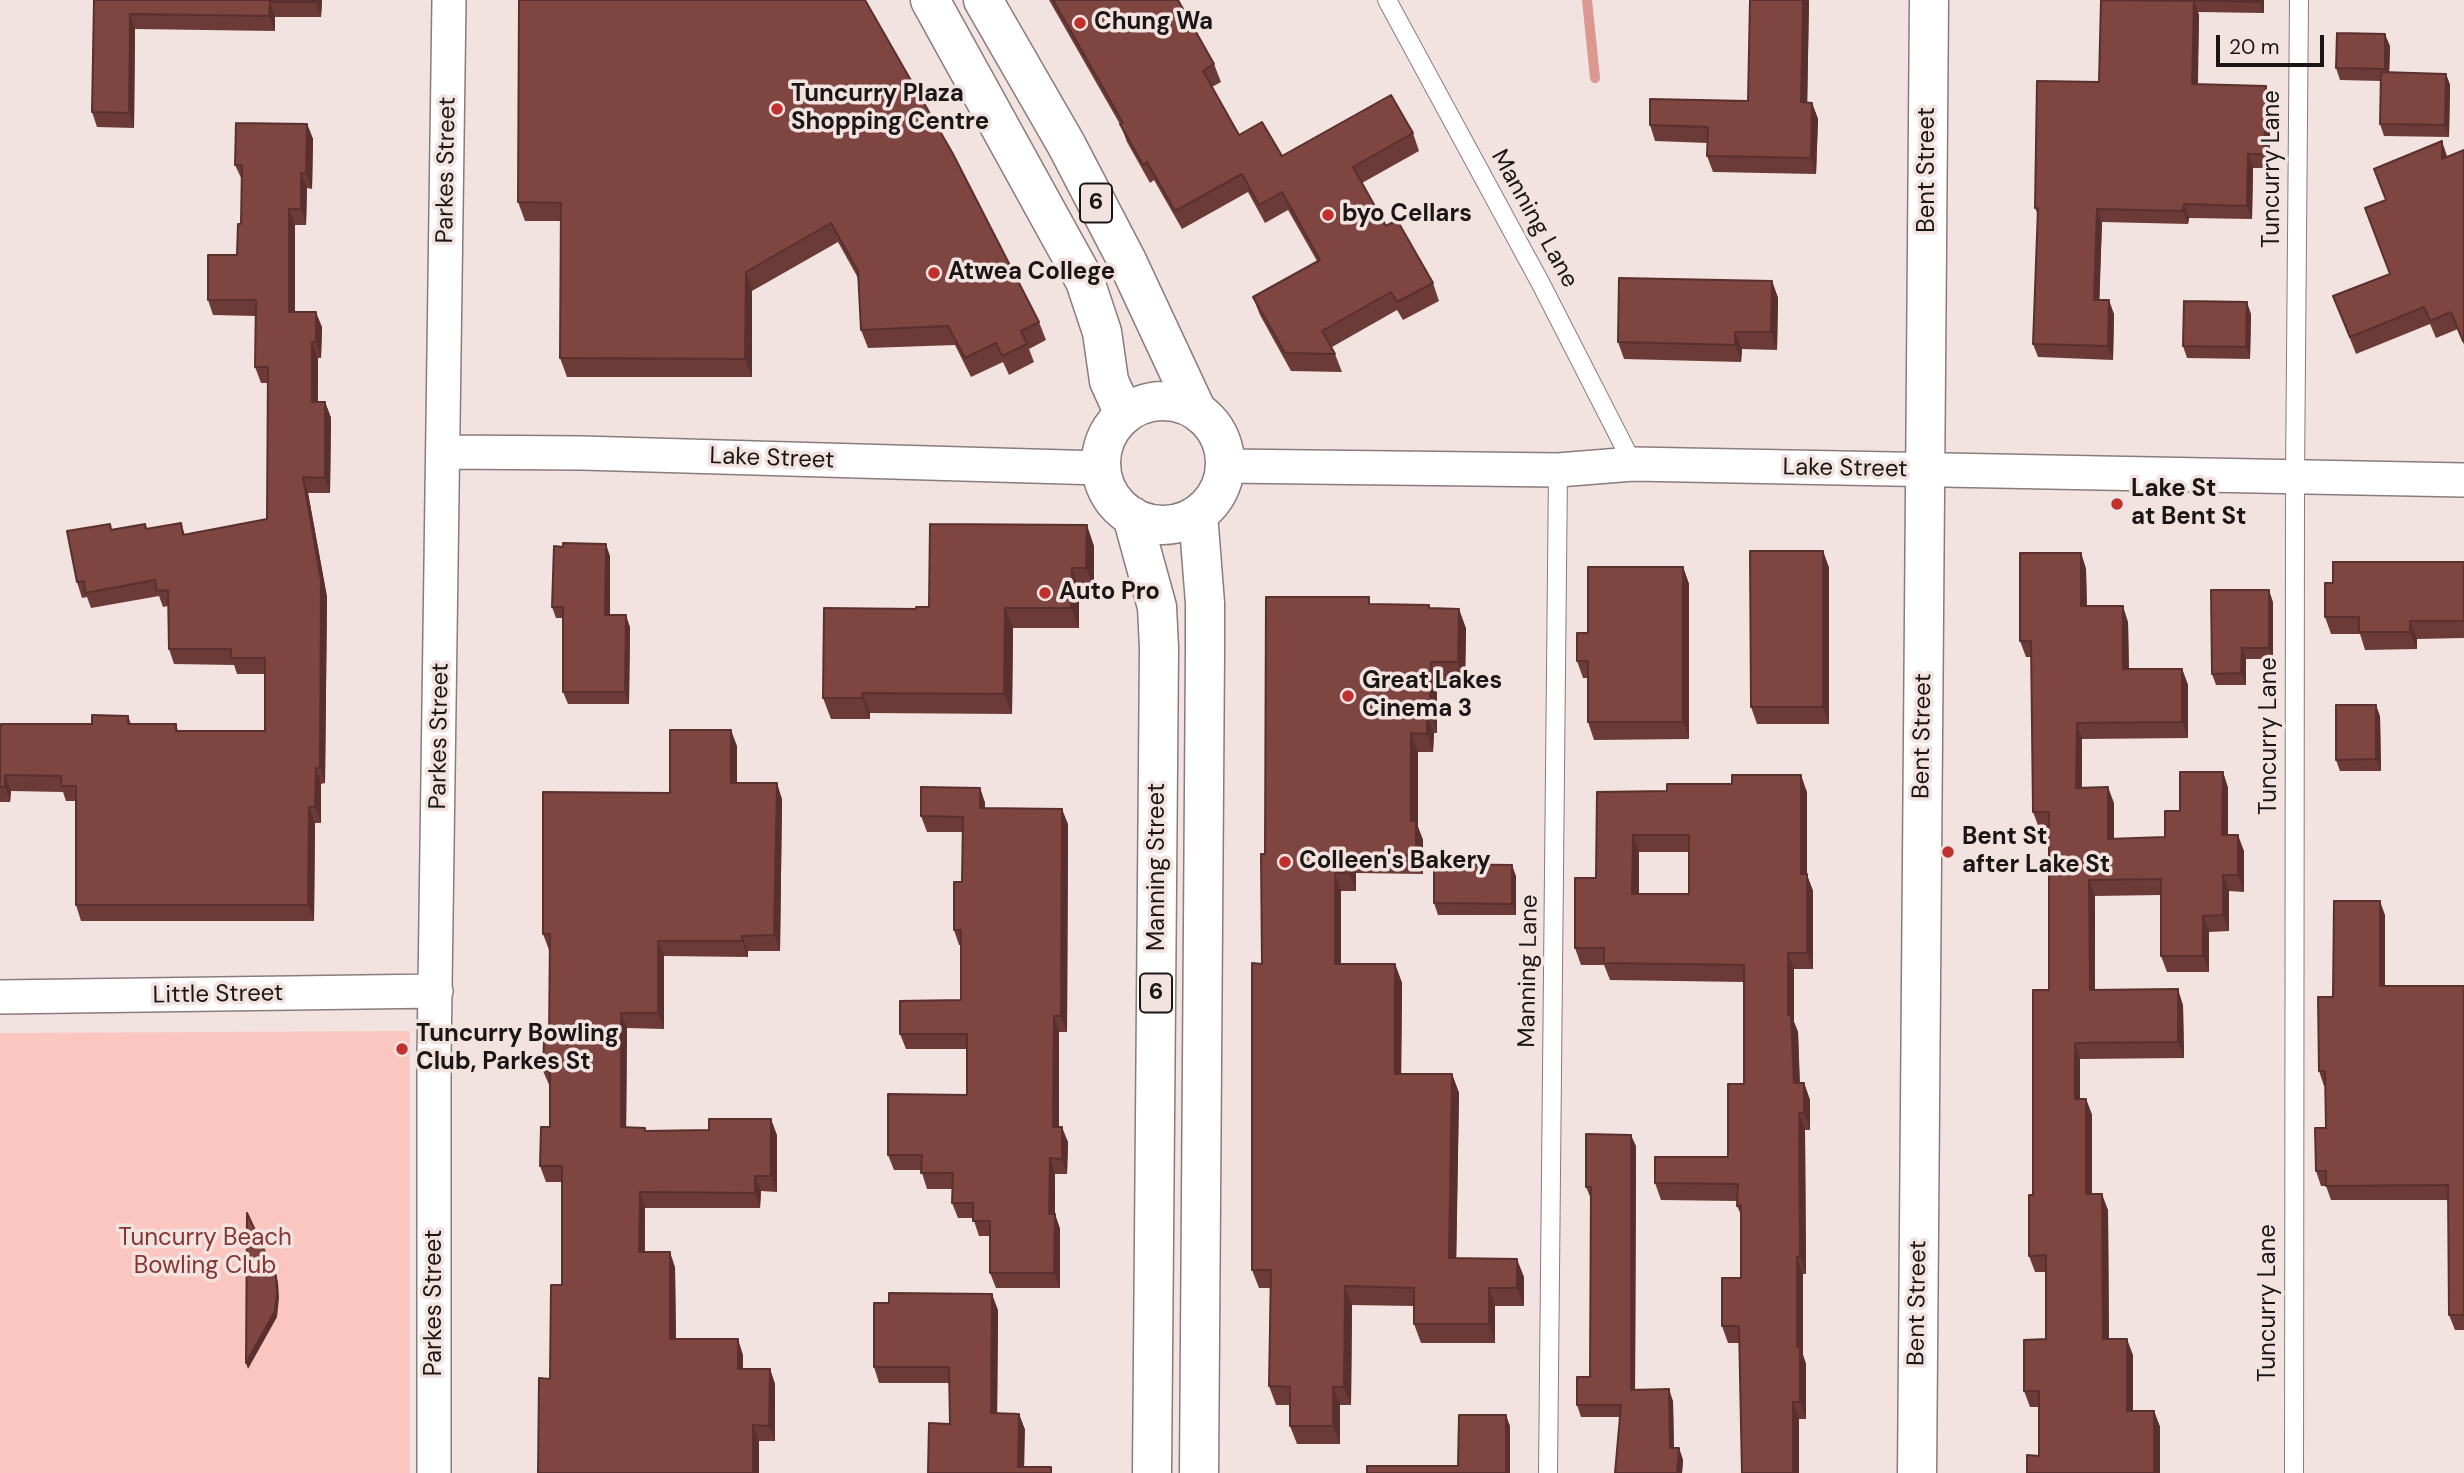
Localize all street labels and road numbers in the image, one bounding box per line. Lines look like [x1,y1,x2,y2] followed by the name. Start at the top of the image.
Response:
[2259,90,2287,248] street label: Tuncurry Lane
[431,96,463,244] street label: Parkes Street
[1914,107,1942,233] street label: Bent Street
[1484,145,1584,293] street label: Manning Lane
[1080,184,1112,222] road number: 6
[709,442,835,476] street label: Lake Street
[1782,454,1908,484] street label: Lake Street
[2256,657,2284,815] street label: Tuncurry Lane
[424,662,456,810] street label: Parkes Street
[1908,673,1938,799] street label: Bent Street
[1144,783,1172,951] street label: Manning Street
[1513,894,1545,1048] street label: Manning Lane
[1140,974,1172,1012] road number: 6
[152,979,284,1011] street label: Little Street
[2255,1224,2283,1382] street label: Tuncurry Lane
[421,1230,449,1376] street label: Parkes Street
[1903,1240,1933,1366] street label: Bent Street

